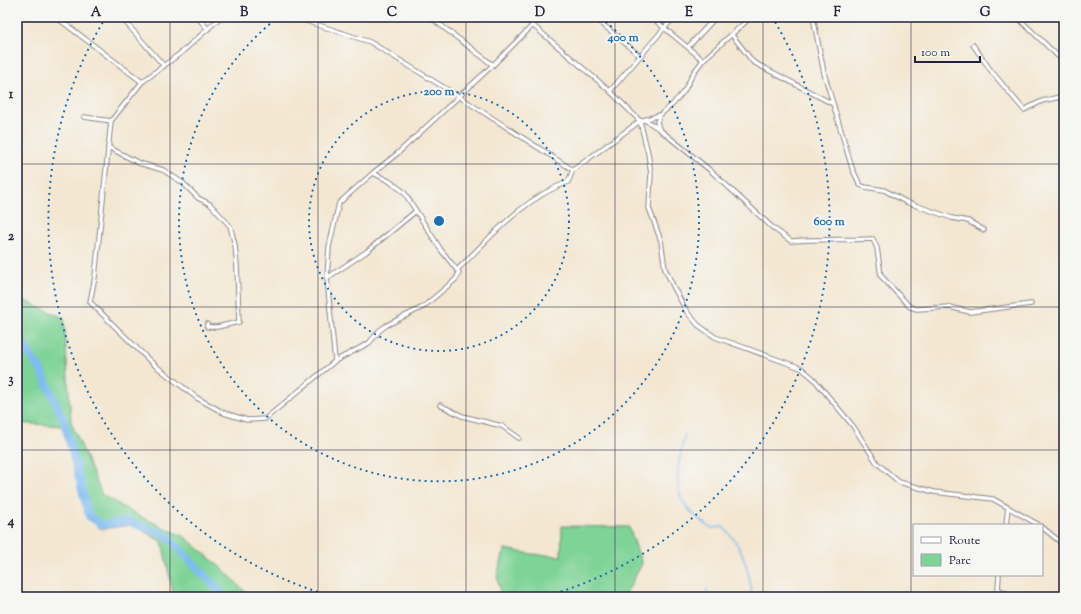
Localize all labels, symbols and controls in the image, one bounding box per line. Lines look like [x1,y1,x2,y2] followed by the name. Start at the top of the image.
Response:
[91,4,102,22] text: A
[240,4,249,22] text: B
[387,4,397,22] text: C
[535,4,545,22] text: D
[685,4,693,22] text: E
[833,4,841,22] text: F
[980,4,991,22] text: G
[606,29,639,47] text: 400 m
[915,38,980,64] scale bar
[921,44,950,62] text: 100 m
[424,83,454,101] text: 200 m
[9,86,14,104] text: 1
[813,213,845,231] text: 600 m
[432,214,446,228] centre of rings
[8,228,15,246] text: 2
[8,371,14,389] text: 3
[7,513,15,531] text: 4
[913,524,1043,576] legend
[949,532,981,550] text: Route
[949,552,971,570] text: Parc

